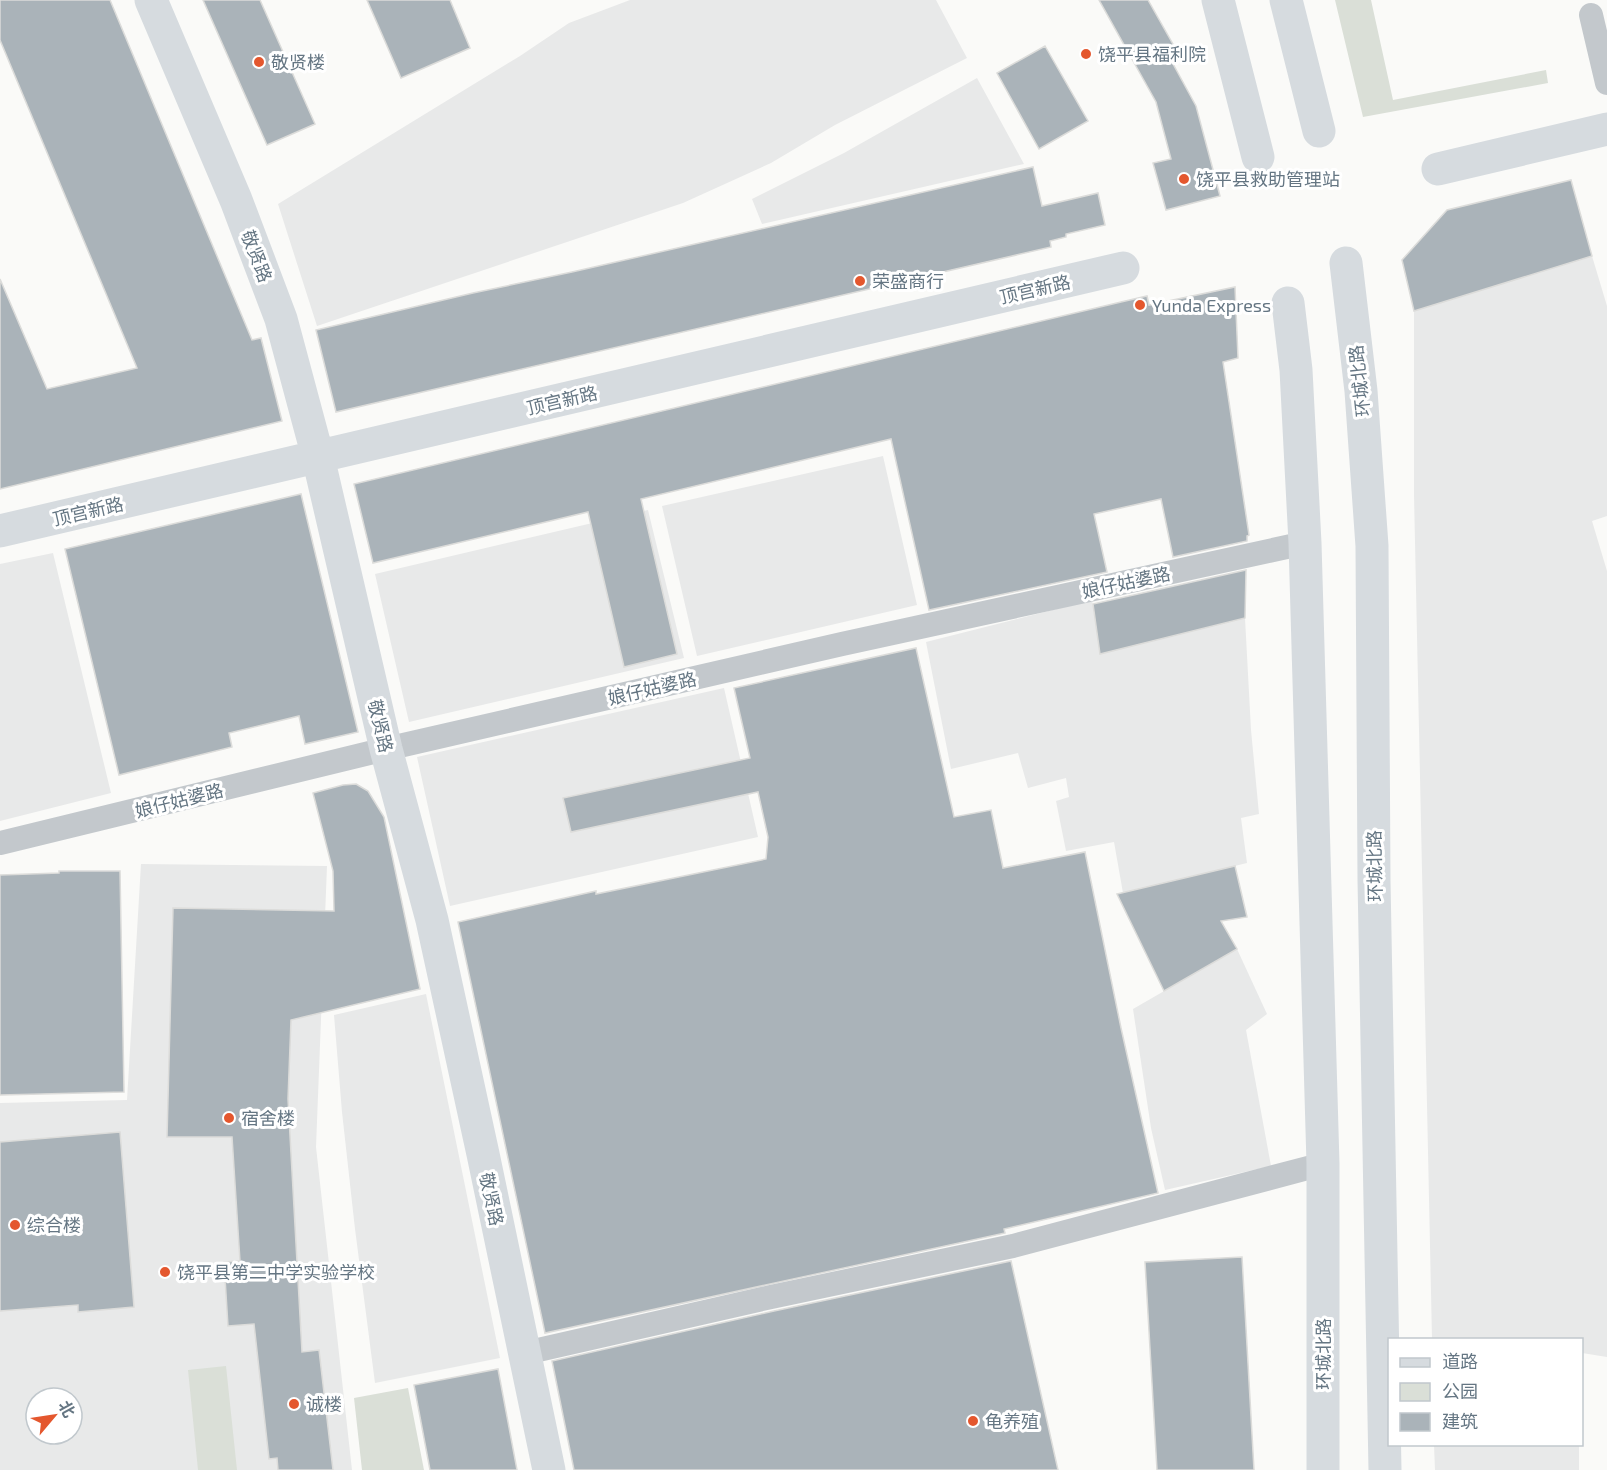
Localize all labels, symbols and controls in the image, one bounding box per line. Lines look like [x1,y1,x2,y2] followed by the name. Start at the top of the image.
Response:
[1098,43,1206,65] place label: 饶平县福利院
[1079,47,1093,61] marker: 饶平县福利院
[271,51,325,73] place label: 敬贤楼
[252,55,266,69] marker: 敬贤楼
[1196,168,1340,190] place label: 饶平县救助管理站
[1177,172,1191,186] marker: 饶平县救助管理站
[237,227,277,285] street label: 敬贤路
[872,270,944,292] place label: 荣盛商行
[997,270,1073,308] street label: 顶宫新路
[853,274,867,288] marker: 荣盛商行
[1152,294,1271,316] place label: Yunda Express
[1133,298,1147,312] marker: Yunda Express
[1344,344,1374,418] street label: 环城北路
[524,381,600,419] street label: 顶宫新路
[50,492,126,530] street label: 顶宫新路
[1080,562,1172,602] street label: 娘仔姑婆路
[606,667,698,709] street label: 娘仔姑婆路
[364,697,398,755] street label: 敬贤路
[133,778,225,822] street label: 娘仔姑婆路
[1362,830,1386,902] street label: 环城北路
[241,1107,295,1129] place label: 宿舍楼
[222,1111,236,1125] marker: 宿舍楼
[476,1170,508,1228] street label: 敬贤路
[27,1214,81,1236] place label: 综合楼
[8,1218,22,1232] marker: 综合楼
[177,1261,375,1283] place label: 饶平县第二中学实验学校
[158,1265,172,1279] marker: 饶平县第二中学实验学校
[1312,1318,1334,1390] street label: 环城北路
[1388,1338,1583,1446] legend
[1442,1350,1478,1372] text: 道路
[1442,1380,1478,1402] text: 公园
[24,1386,84,1446] north arrow
[306,1393,342,1415] place label: 诚楼
[55,1397,80,1420] text: 北
[287,1397,301,1411] marker: 诚楼
[985,1410,1039,1432] place label: 龟养殖
[1442,1410,1478,1432] text: 建筑
[966,1414,980,1428] marker: 龟养殖

